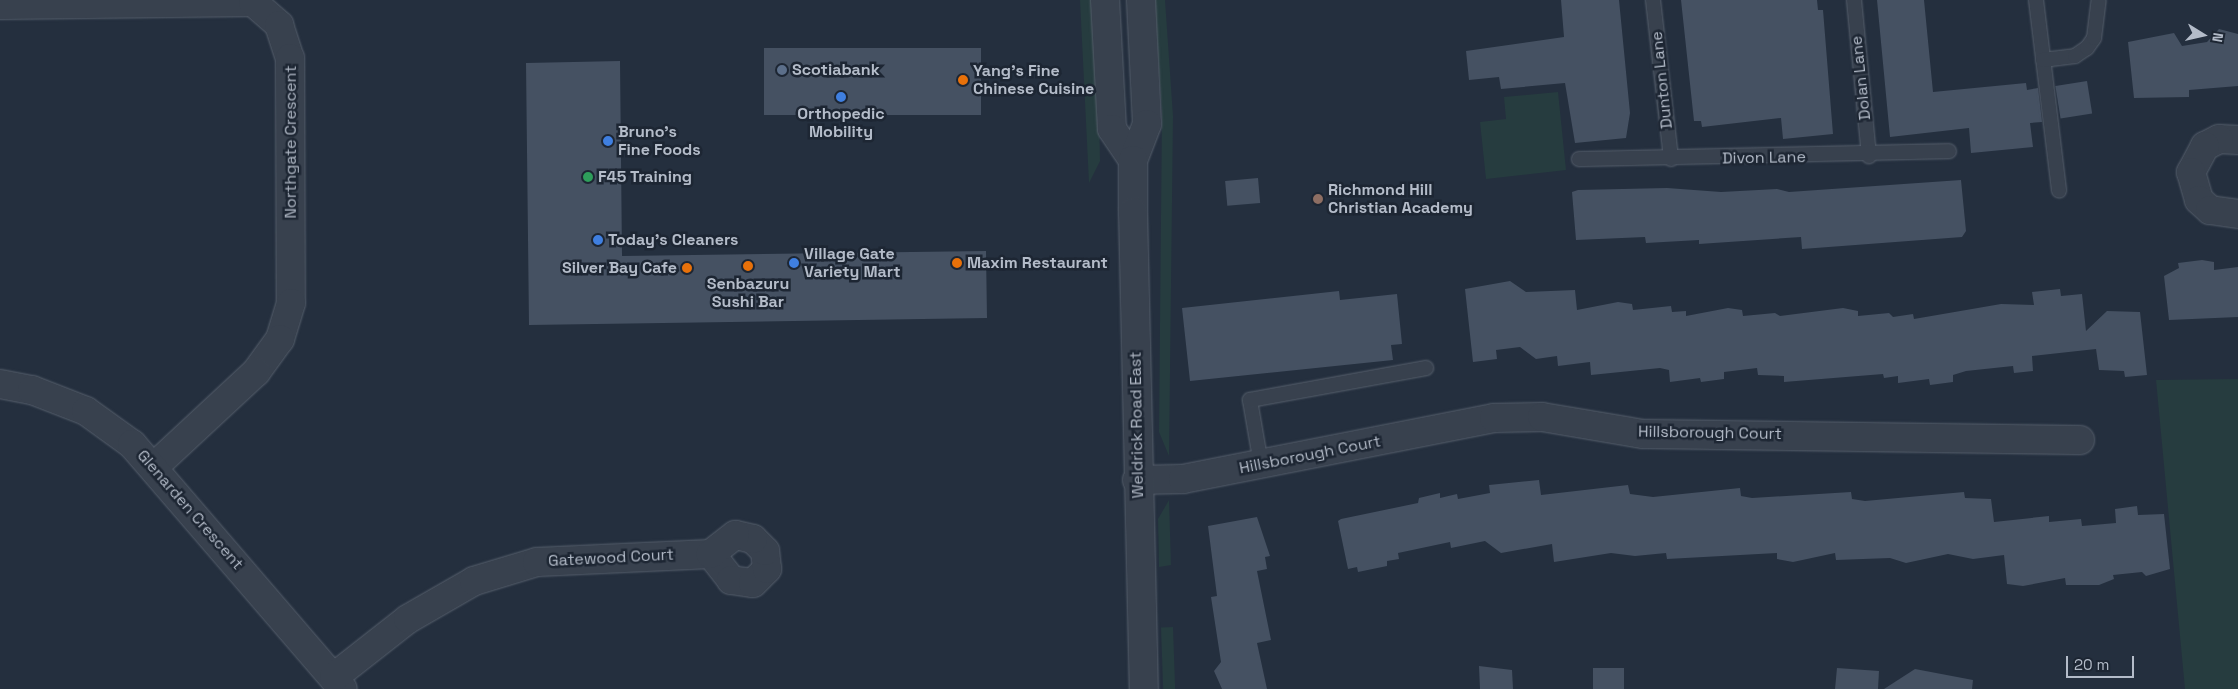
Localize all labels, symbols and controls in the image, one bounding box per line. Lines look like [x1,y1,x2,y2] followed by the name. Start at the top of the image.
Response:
[2178,10,2228,60] north arrow
[1647,30,1677,130] street label: Dunton Lane
[2208,31,2227,44] text: N
[1847,35,1875,121] street label: Dolan Lane
[792,60,880,80] place label: Scotiabank
[973,61,1094,99] place label: Yang's Fine Chinese Cuisine
[776,64,788,76] marker: Scotiabank
[281,65,301,219] street label: Northgate Crescent
[957,74,969,86] marker: Yang's Fine Chinese Cuisine
[835,91,847,103] marker: Orthopedic Mobility
[797,104,885,142] place label: Orthopedic Mobility
[618,122,701,160] place label: Bruno's Fine Foods
[602,135,614,147] marker: Bruno's Fine Foods
[1722,148,1806,168] street label: Divon Lane
[598,167,693,187] place label: F45 Training
[582,171,594,183] marker: F45 Training
[1328,180,1473,218] place label: Richmond Hill Christian Academy
[1312,193,1324,205] marker: Richmond Hill Christian Academy
[608,230,738,250] place label: Today's Cleaners
[592,234,604,246] marker: Today's Cleaners
[804,244,900,282] place label: Village Gate Variety Mart
[967,253,1108,273] place label: Maxim Restaurant
[788,257,800,269] marker: Village Gate Variety Mart
[951,257,963,269] marker: Maxim Restaurant
[562,258,677,278] place label: Silver Bay Cafe
[742,260,754,272] marker: Senbazuru Sushi Bar
[681,262,693,274] marker: Silver Bay Cafe
[707,274,789,312] place label: Senbazuru Sushi Bar
[1126,351,1148,499] street label: Weldrick Road East
[1638,422,1782,444] street label: Hillsborough Court
[1238,432,1382,478] street label: Hillsborough Court
[133,446,247,574] street label: Glenarden Crescent
[548,545,674,571] street label: Gatewood Court
[2068,646,2136,678] scale bar
[2074,655,2109,674] text: 20 m

